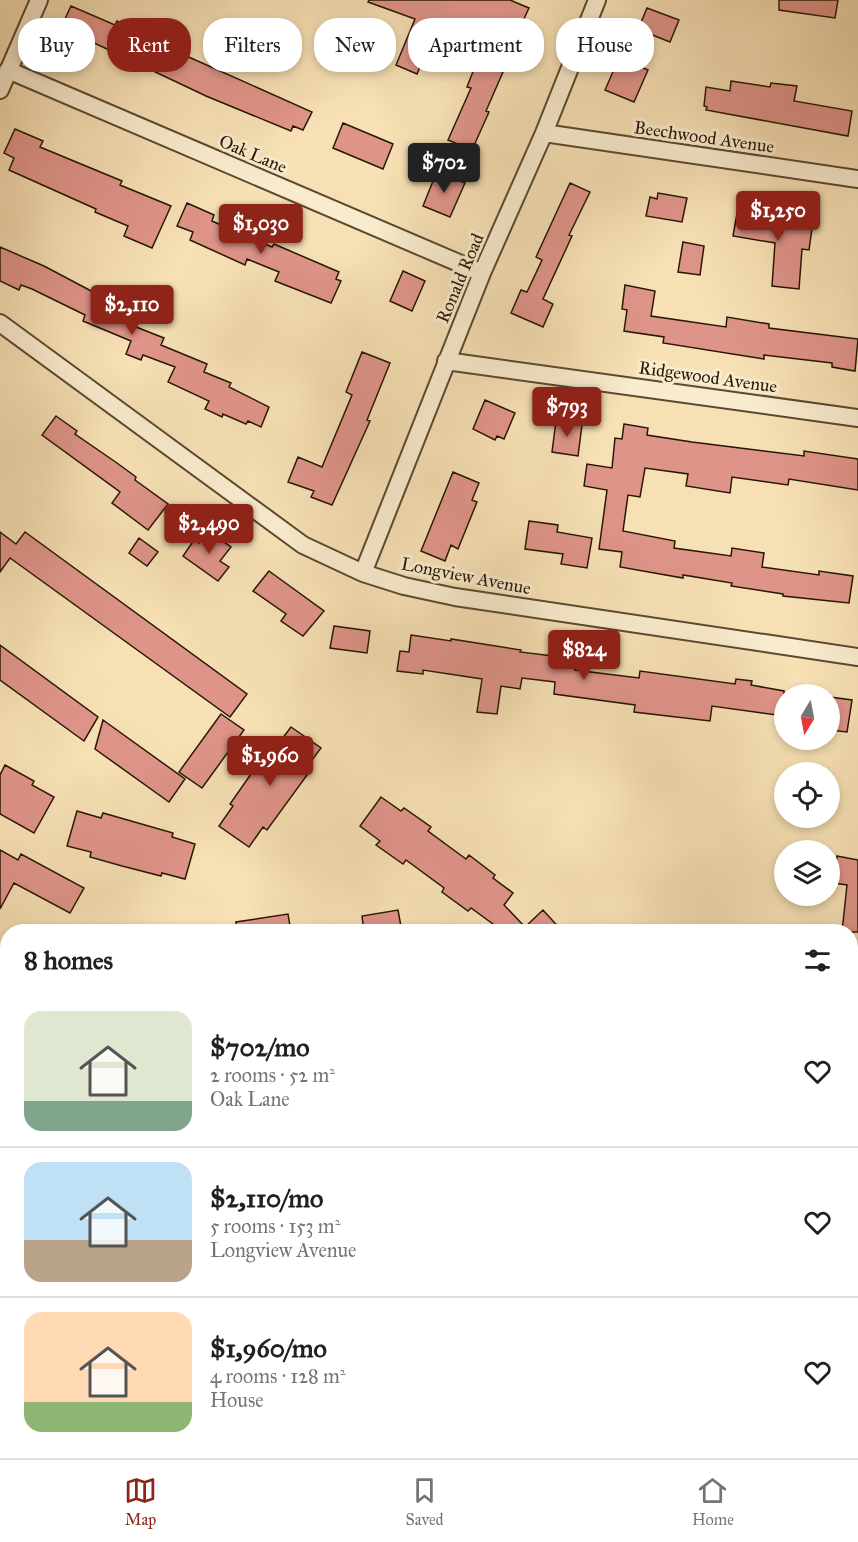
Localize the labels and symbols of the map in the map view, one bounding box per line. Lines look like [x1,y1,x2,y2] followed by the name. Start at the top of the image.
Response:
[632,116,776,158] street label: Beechwood Avenue
[216,130,290,178] street label: Oak Lane
[408,143,480,194] pin: $702
[729,191,827,242] pin: $1,250
[212,204,310,255] pin: $1,030
[431,230,489,326] street label: Ronald Road
[83,285,181,336] pin: $2,110
[637,356,779,399] street label: Ridgewood Avenue
[531,387,603,438] pin: $793
[160,504,258,555] pin: $2,490
[399,553,533,600] street label: Longview Avenue
[548,630,620,681] pin: $824
[774,684,840,750] north arrow
[221,736,319,787] pin: $1,960

